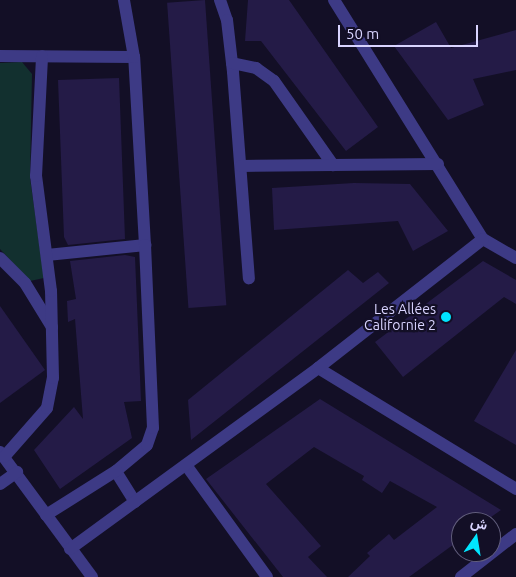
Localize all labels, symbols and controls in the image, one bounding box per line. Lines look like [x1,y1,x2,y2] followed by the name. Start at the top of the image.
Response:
[341,15,481,47] scale bar
[346,25,379,42] text: 50 m
[364,301,436,334] place label: Les Allées Californie 2
[440,311,452,323] marker: Les Allées Californie 2
[451,512,501,562] north arrow
[469,514,489,533] text: ش

